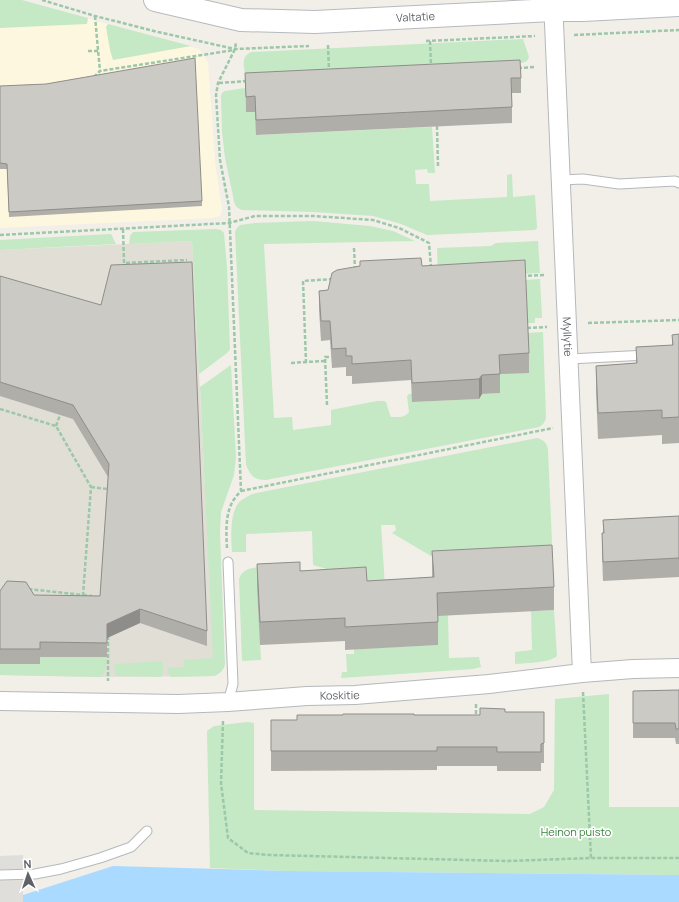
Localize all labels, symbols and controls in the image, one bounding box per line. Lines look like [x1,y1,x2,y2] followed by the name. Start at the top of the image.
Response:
[396,8,436,25] street label: Valtatie
[560,316,576,357] street label: Myllytie
[320,687,361,703] street label: Koskitie
[541,824,612,839] park label: Heinon puisto
[8,854,48,894] north arrow
[23,856,32,871] text: N

